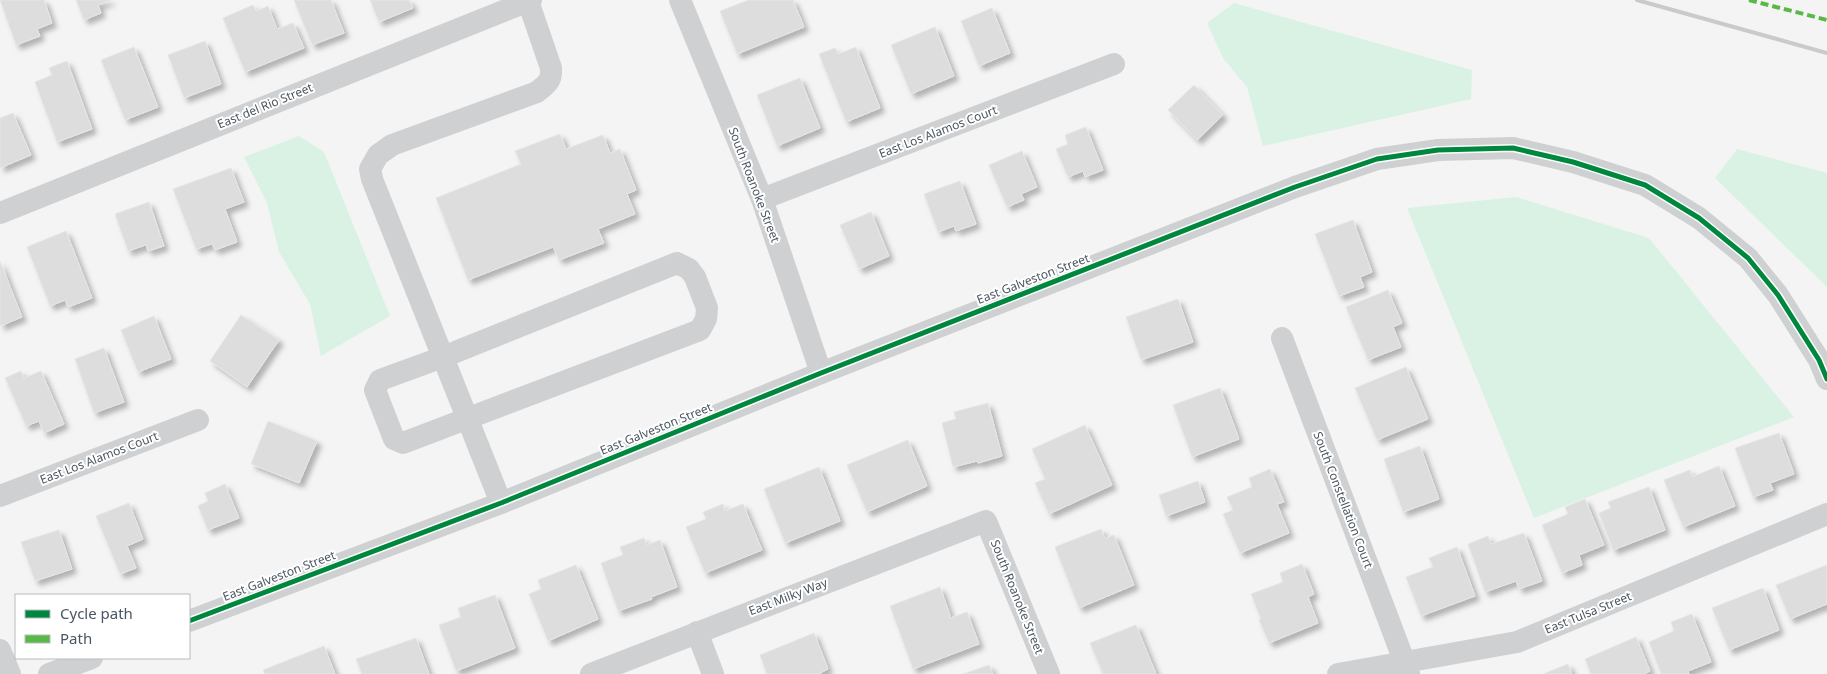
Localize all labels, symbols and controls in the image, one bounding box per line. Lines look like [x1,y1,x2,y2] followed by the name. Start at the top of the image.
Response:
[215,78,316,132] street label: East del Rio Street
[876,101,1000,162] street label: East Los Alamos Court
[725,125,785,245] street label: South Roanoke Street
[974,249,1092,308] street label: East Galveston Street
[597,398,715,459] street label: East Galveston Street
[37,427,161,488] street label: East Los Alamos Court
[1310,429,1378,571] street label: South Constellation Court
[987,537,1048,657] street label: South Roanoke Street
[220,546,338,605] street label: East Galveston Street
[746,573,830,619] street label: East Milky Way
[1542,587,1634,638] street label: East Tulsa Street
[15,594,190,659] legend
[60,603,133,623] text: Cycle path
[60,628,92,648] text: Path

